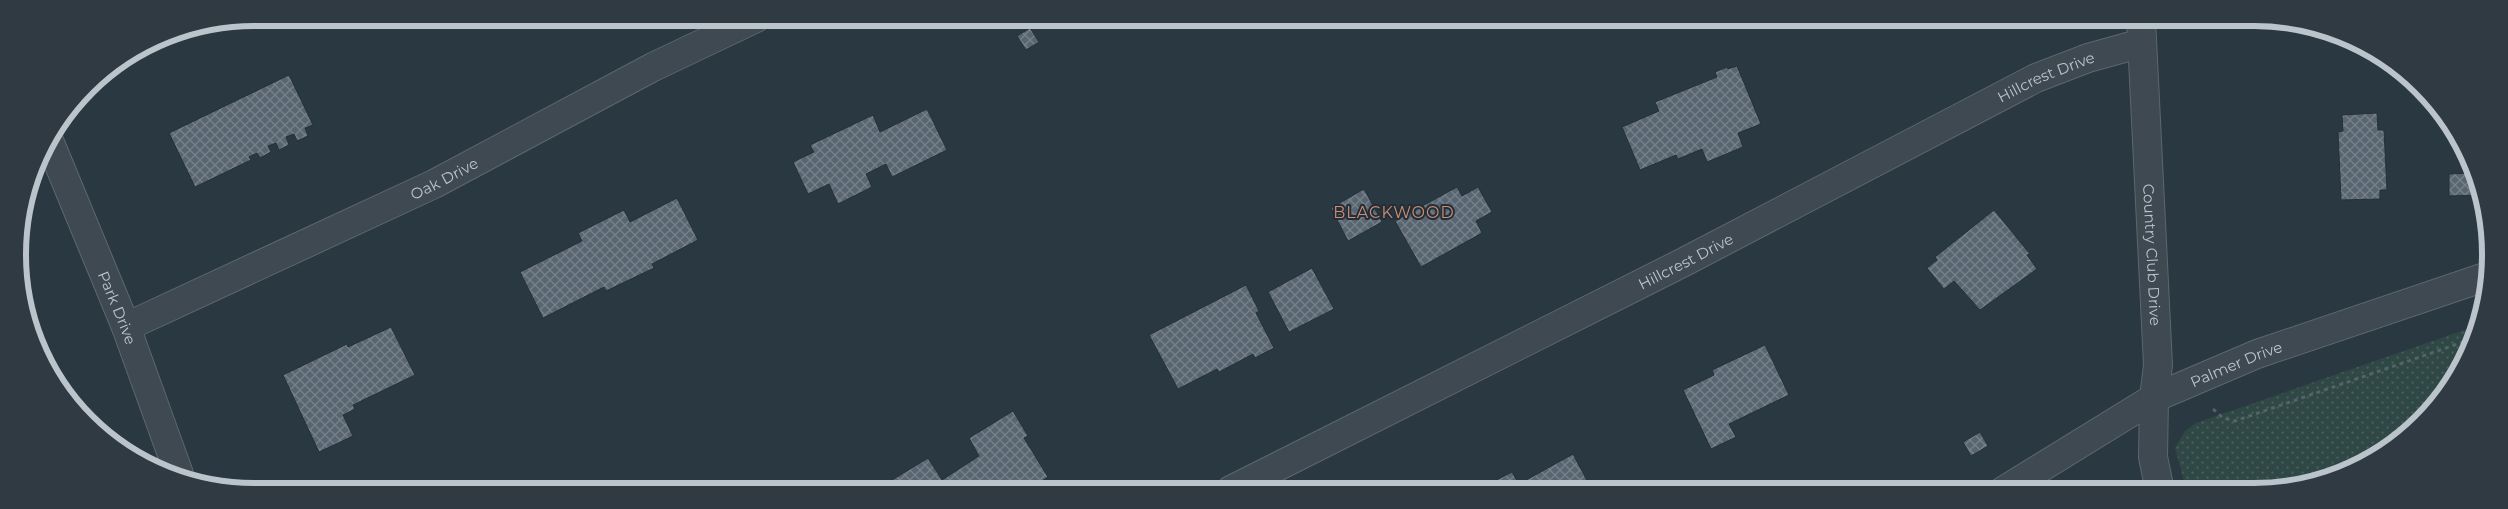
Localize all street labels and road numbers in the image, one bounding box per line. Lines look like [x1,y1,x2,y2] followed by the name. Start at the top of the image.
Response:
[1994,47,2096,106] street label: Hillcrest Drive
[407,153,481,203] street label: Oak Drive
[2140,183,2166,326] street label: Country Club Drive
[1635,229,1736,293] street label: Hillcrest Drive
[94,268,141,347] street label: Park Drive
[2187,337,2285,391] street label: Palmer Drive

